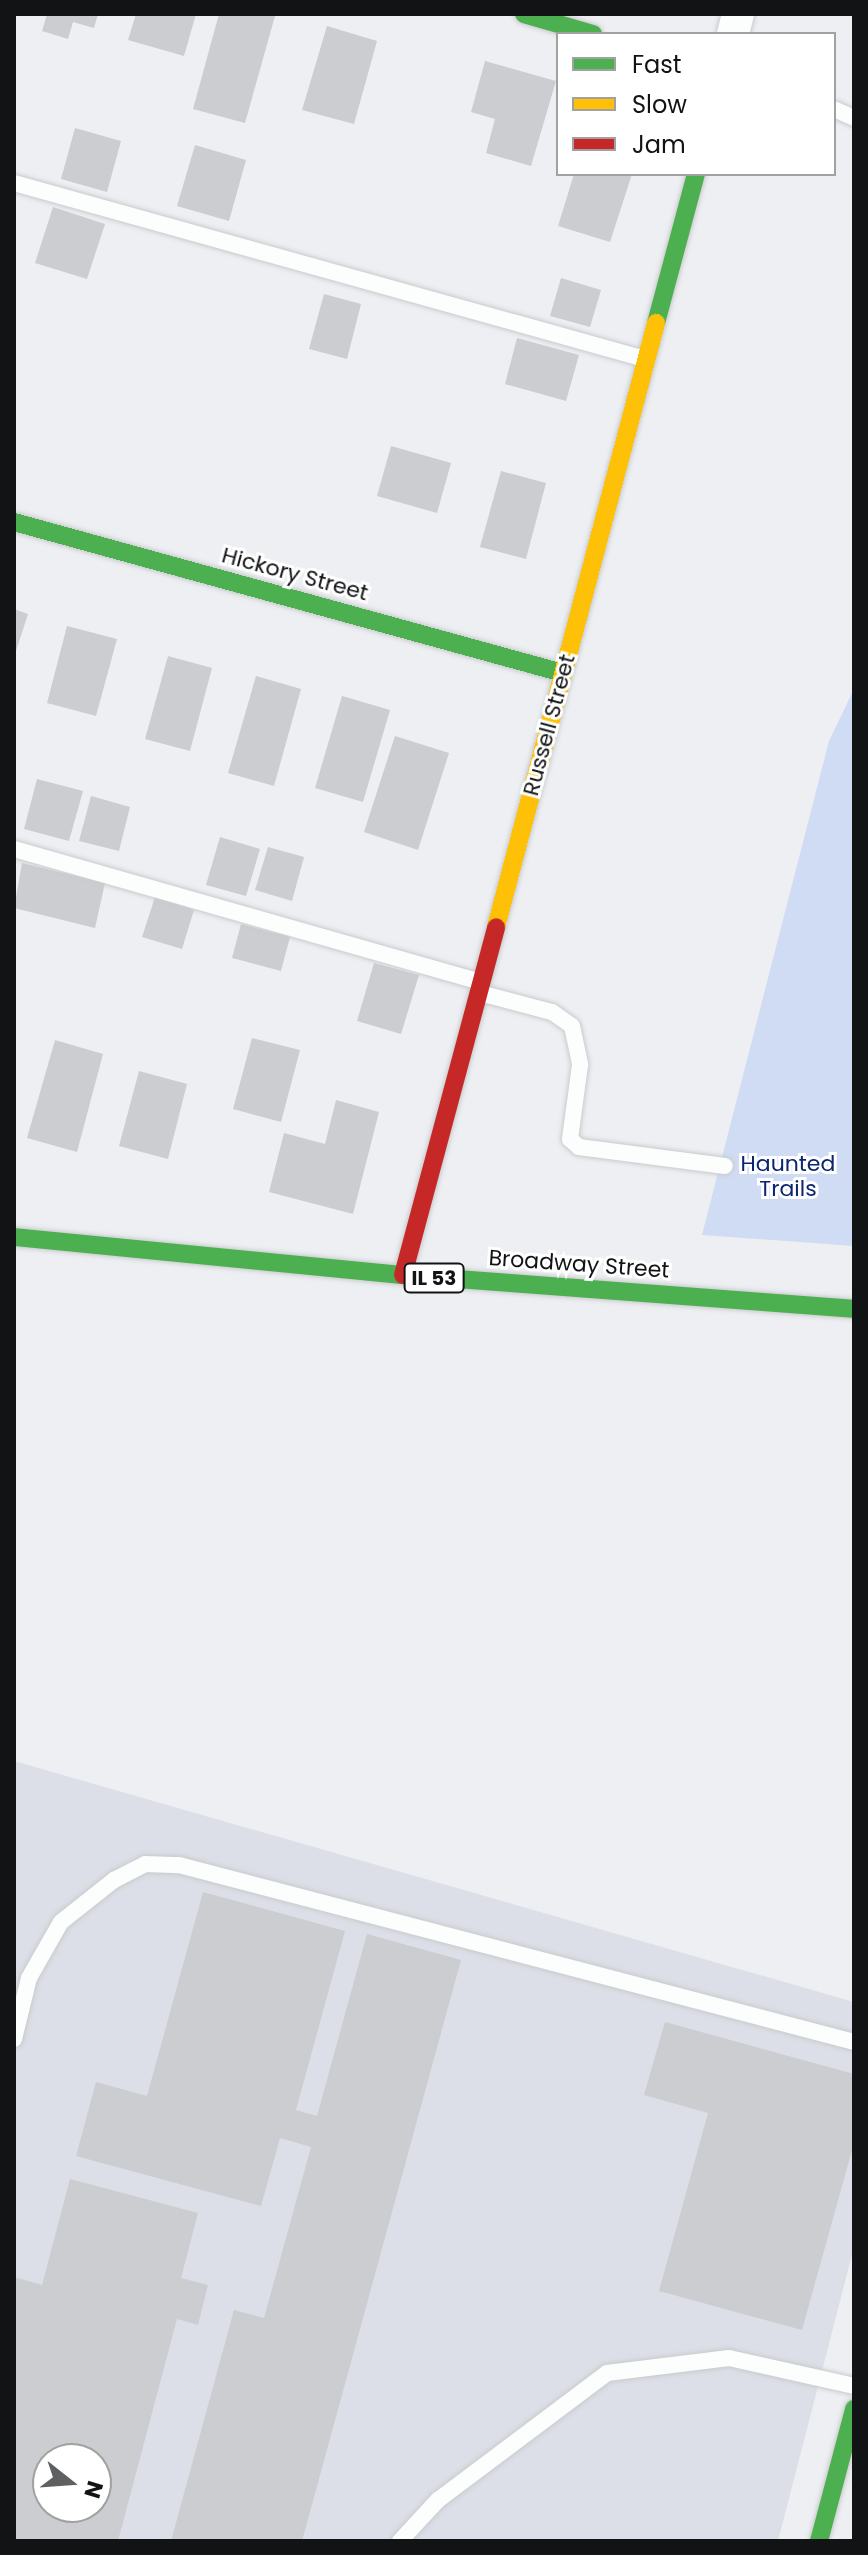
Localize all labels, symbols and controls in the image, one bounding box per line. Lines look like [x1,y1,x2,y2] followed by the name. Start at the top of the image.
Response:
[556,32,836,176] legend
[632,48,682,81] text: Fast
[632,88,687,121] text: Slow
[632,128,686,161] text: Jam
[219,542,371,606] street label: Hickory Street
[517,651,581,799] street label: Russell Street
[741,1150,835,1202] park label: Haunted Trails
[488,1245,670,1283] street label: Broadway Street
[402,1262,466,1294] road number: IL 53
[32,2443,112,2523] north arrow
[76,2477,111,2502] text: N

